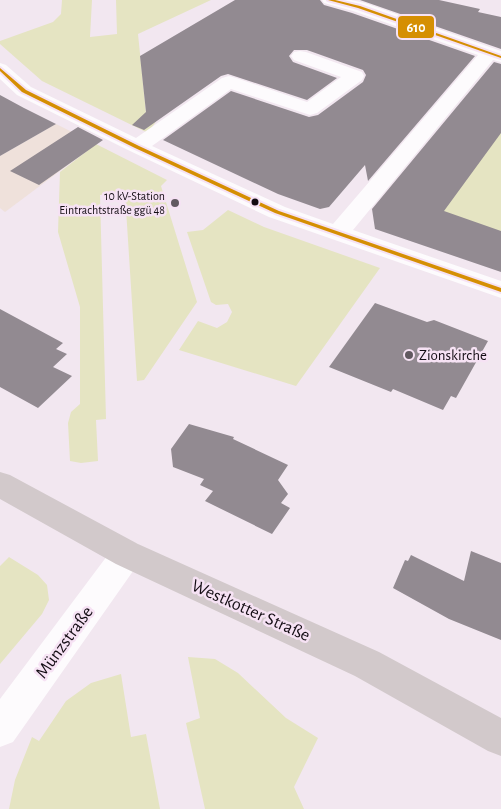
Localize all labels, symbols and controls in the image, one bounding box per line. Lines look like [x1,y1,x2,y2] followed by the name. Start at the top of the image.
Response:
[397,15,435,39] line badge: 610
[406,21,426,35] text: 610
[59,190,165,216] place label: 10 kV-Station Eintrachtstraße ggü 48
[169,197,181,209] marker: 10 kV-Station Eintrachtstraße ggü 48
[250,197,260,207] unlabelled marker
[419,348,487,363] place label: Zionskirche
[403,349,415,361] marker: Zionskirche
[189,577,312,645] street label: Westkotter Straße
[33,603,97,682] street label: Münzstraße

